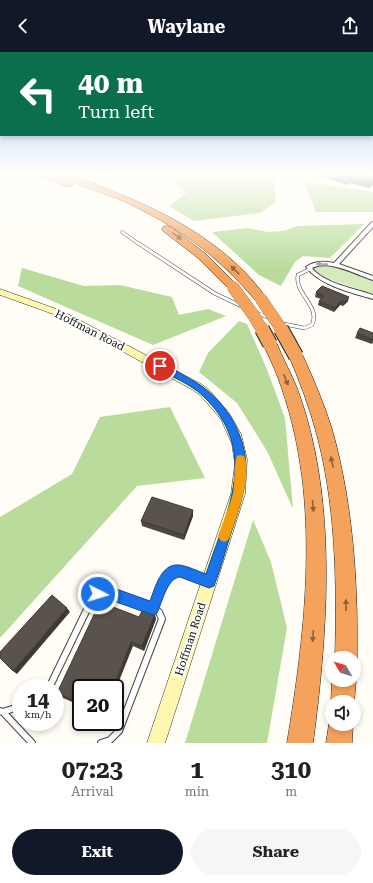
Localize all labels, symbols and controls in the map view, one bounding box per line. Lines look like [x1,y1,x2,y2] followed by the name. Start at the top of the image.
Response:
[12,15,34,37] icon: back
[339,15,361,37] icon: share
[148,16,225,37] text: Waylane
[78,67,143,100] text: 40 m
[12,68,64,120] icon: left
[78,101,154,122] text: Turn left
[171,232,182,240] one-way arrow
[315,261,328,267] one-way arrow
[230,265,240,275] one-way arrow
[53,307,127,354] street label: Hoffman Road
[143,349,177,383] pin
[149,355,171,377] icon: arrive
[283,374,289,386] one-way arrow
[328,456,334,468] one-way arrow
[309,500,316,512] one-way arrow
[77,573,119,615] position arrow
[343,598,349,611] one-way arrow
[172,601,208,678] street label: Hoffman Road
[309,630,316,642] one-way arrow
[325,651,361,687] north arrow
[325,651,361,731] map controls
[72,679,124,731] speed limit sign: 20
[27,688,49,712] text: 14
[325,695,361,731] button: sound
[25,709,51,720] text: km/h
[62,756,123,784] text: 07:23
[190,756,204,784] text: 1
[271,756,311,784] text: 310
[71,784,114,799] text: Arrival
[185,784,209,799] text: min
[285,784,297,799] text: m
[12,829,183,875] button: Exit
[191,829,361,875] button: Share

